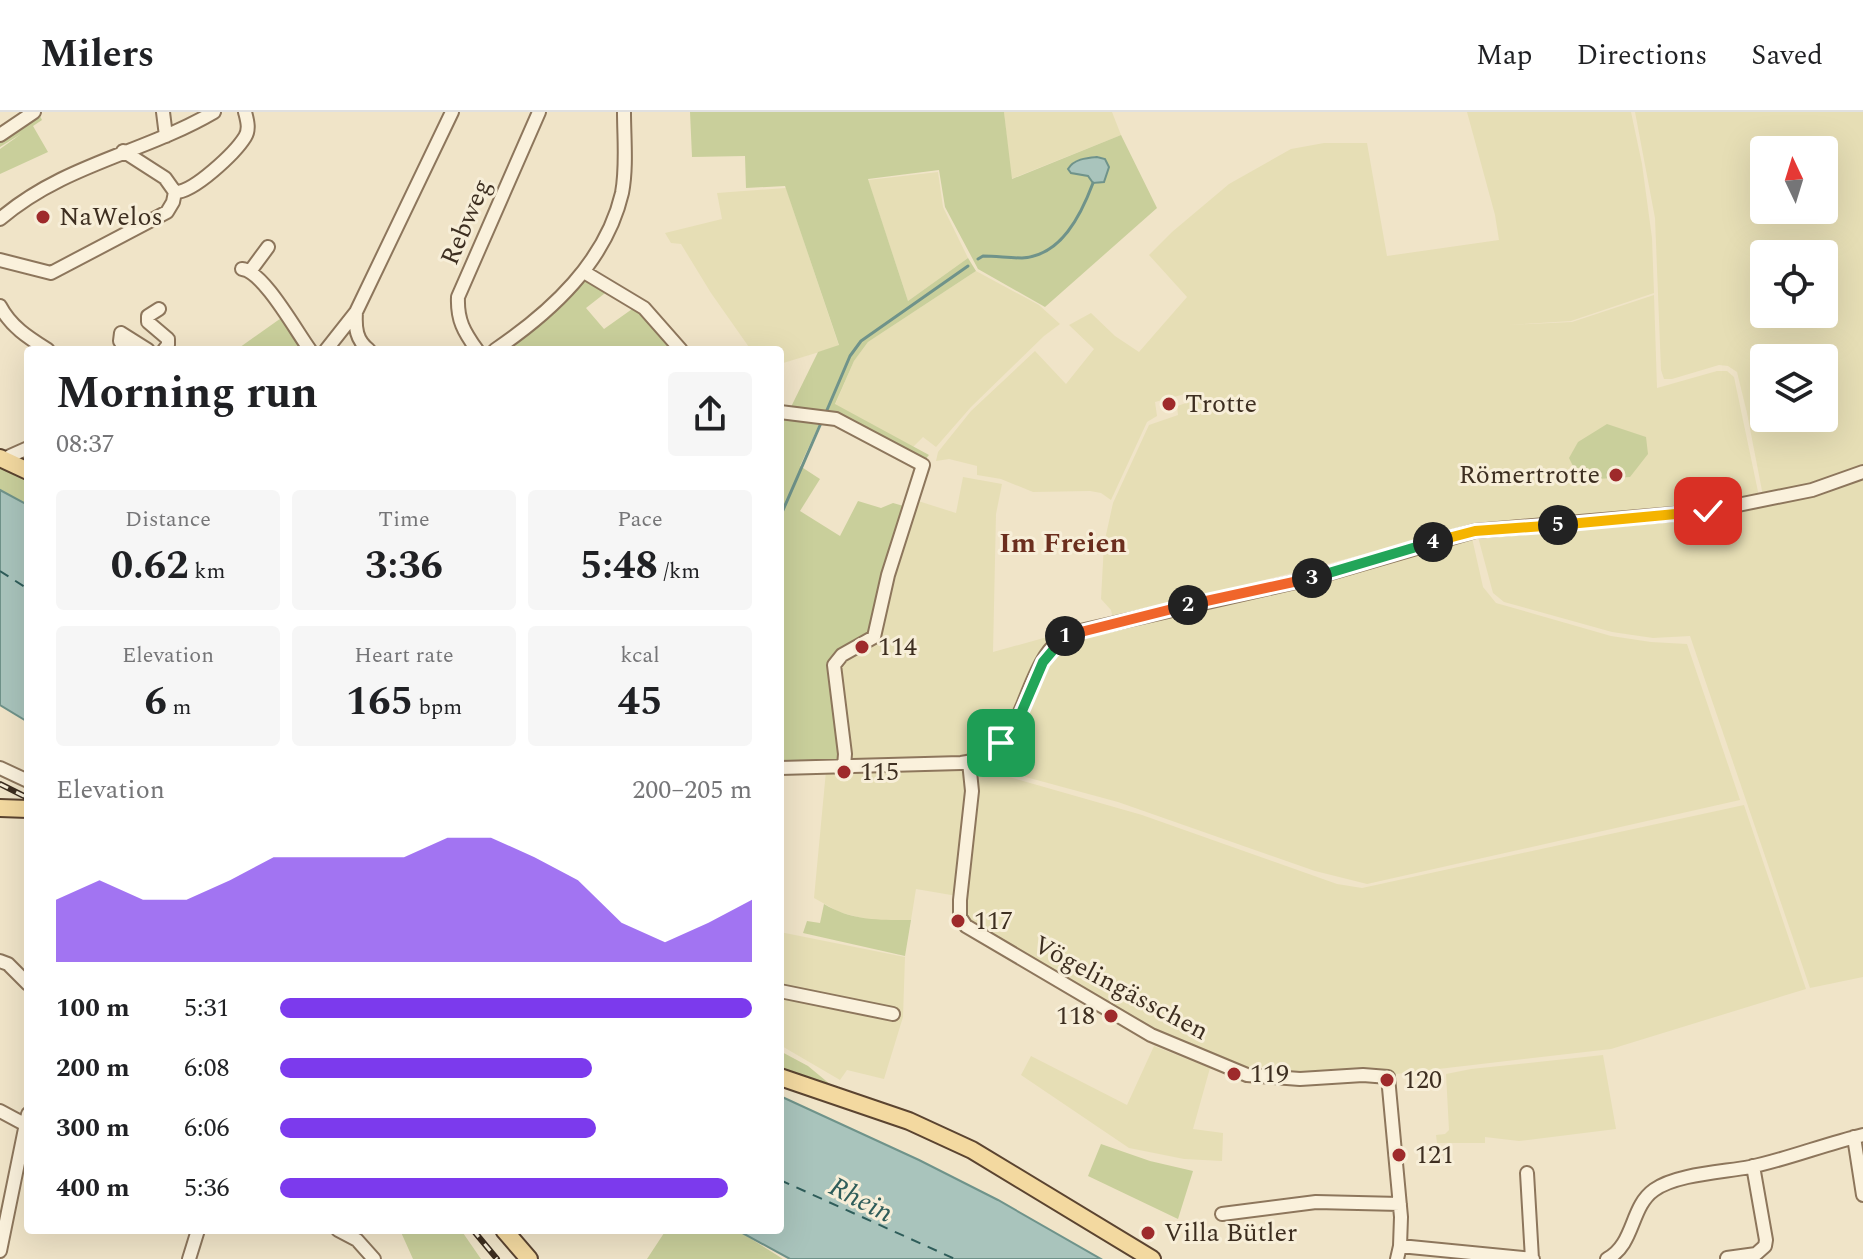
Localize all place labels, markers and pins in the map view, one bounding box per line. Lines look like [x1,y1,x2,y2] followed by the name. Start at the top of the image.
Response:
[59,197,163,237] place label: NaWelos
[34,208,52,226] marker: NaWelos
[1185,384,1257,424] place label: Trotte
[1160,395,1178,413] marker: Trotte
[1459,455,1600,495] place label: Römertrotte
[1607,466,1625,484] marker: Römertrotte
[1674,477,1742,545] pin
[1538,505,1578,545] pin: 5
[1413,522,1453,562] pin: 4
[1292,558,1332,598] pin: 3
[1168,585,1208,625] pin: 2
[1045,616,1085,656] pin: 1
[878,627,917,667] place label: 114
[853,638,871,656] marker: 114
[967,709,1035,777] pin
[860,752,899,792] place label: 115
[835,763,853,781] marker: 115
[974,901,1013,941] place label: 117
[949,912,967,930] marker: 117
[1056,996,1095,1036] place label: 118
[1102,1007,1120,1025] marker: 118
[1250,1054,1289,1094] place label: 119
[1403,1060,1442,1100] place label: 120
[1225,1065,1243,1083] marker: 119
[1378,1071,1396,1089] marker: 120
[1415,1135,1454,1175] place label: 121
[1390,1146,1408,1164] marker: 121
[1164,1213,1297,1253] place label: Villa Bütler
[1139,1224,1157,1242] marker: Villa Bütler

